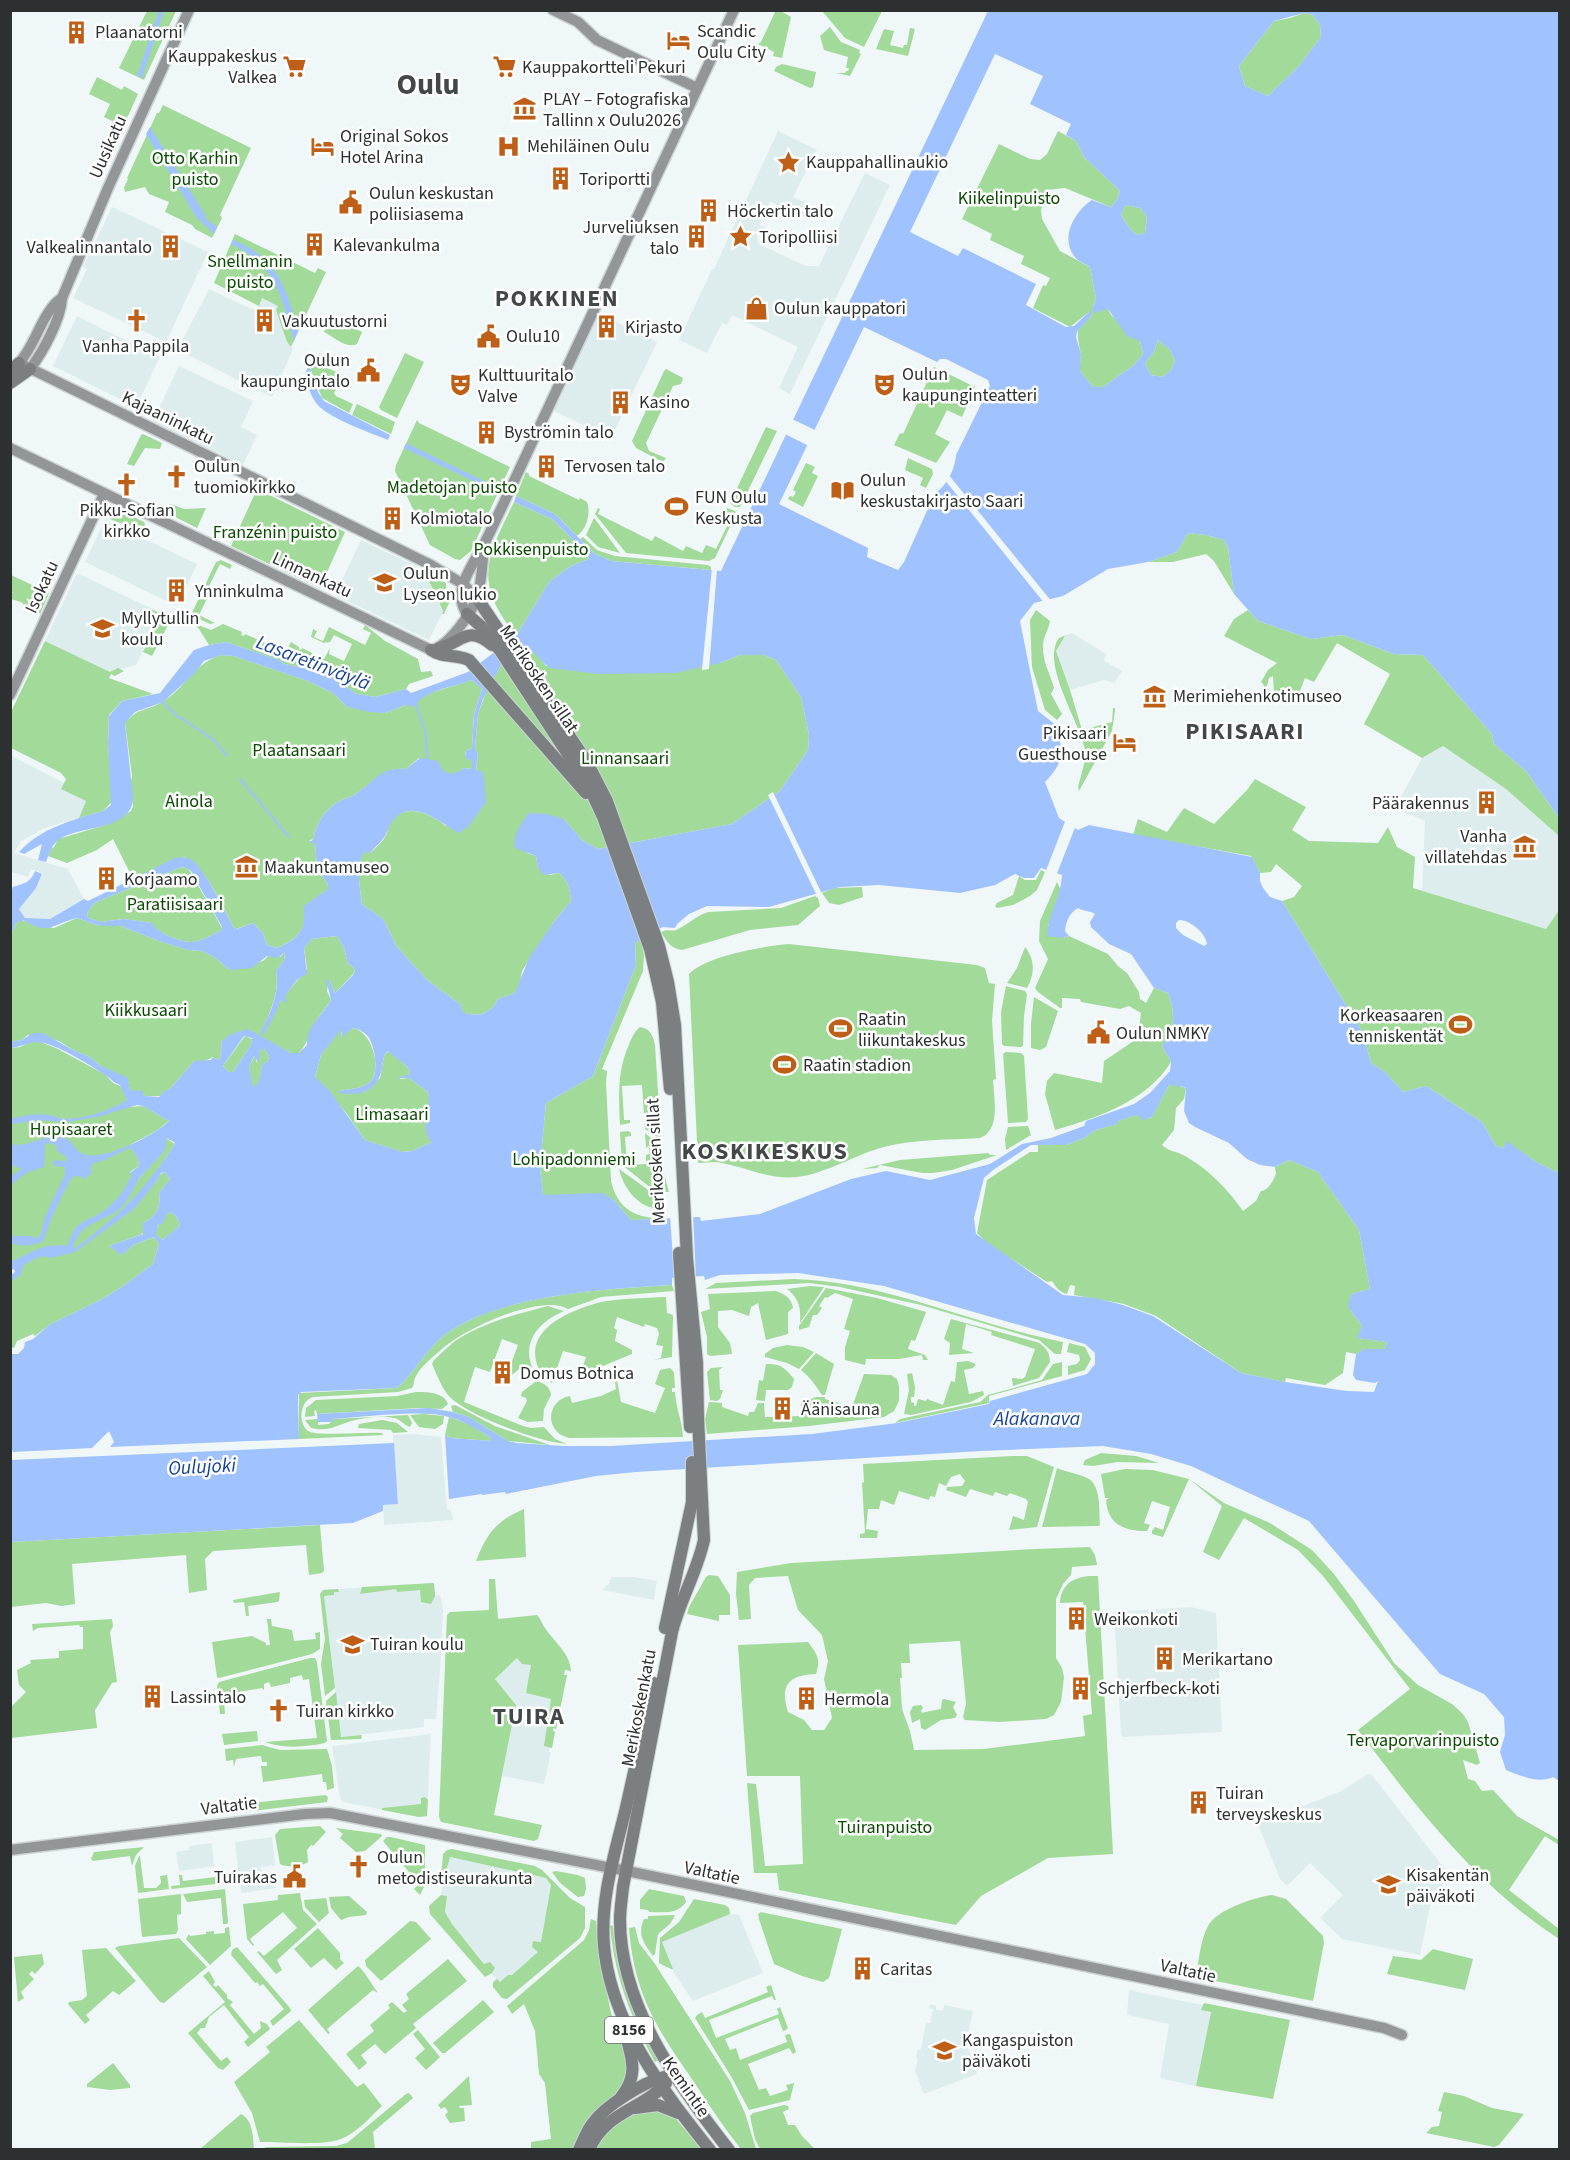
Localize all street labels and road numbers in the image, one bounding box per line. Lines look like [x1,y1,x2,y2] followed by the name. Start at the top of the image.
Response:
[83,111,133,183] street label: Uusikatu
[118,385,218,451] street label: Kajaaninkatu
[268,546,356,604] street label: Linnankatu
[19,557,65,617] street label: Isokatu
[494,620,584,738] street label: Merikosken sillat
[640,1098,672,1224] street label: Merikosken sillat
[615,1647,663,1769] street label: Merikoskenkatu
[199,1790,259,1822] street label: Valtatie
[682,1855,742,1891] street label: Valtatie
[1158,1953,1218,1989] street label: Valtatie
[605,2017,653,2043] road number: 8156
[656,2052,716,2122] street label: Kemintie

